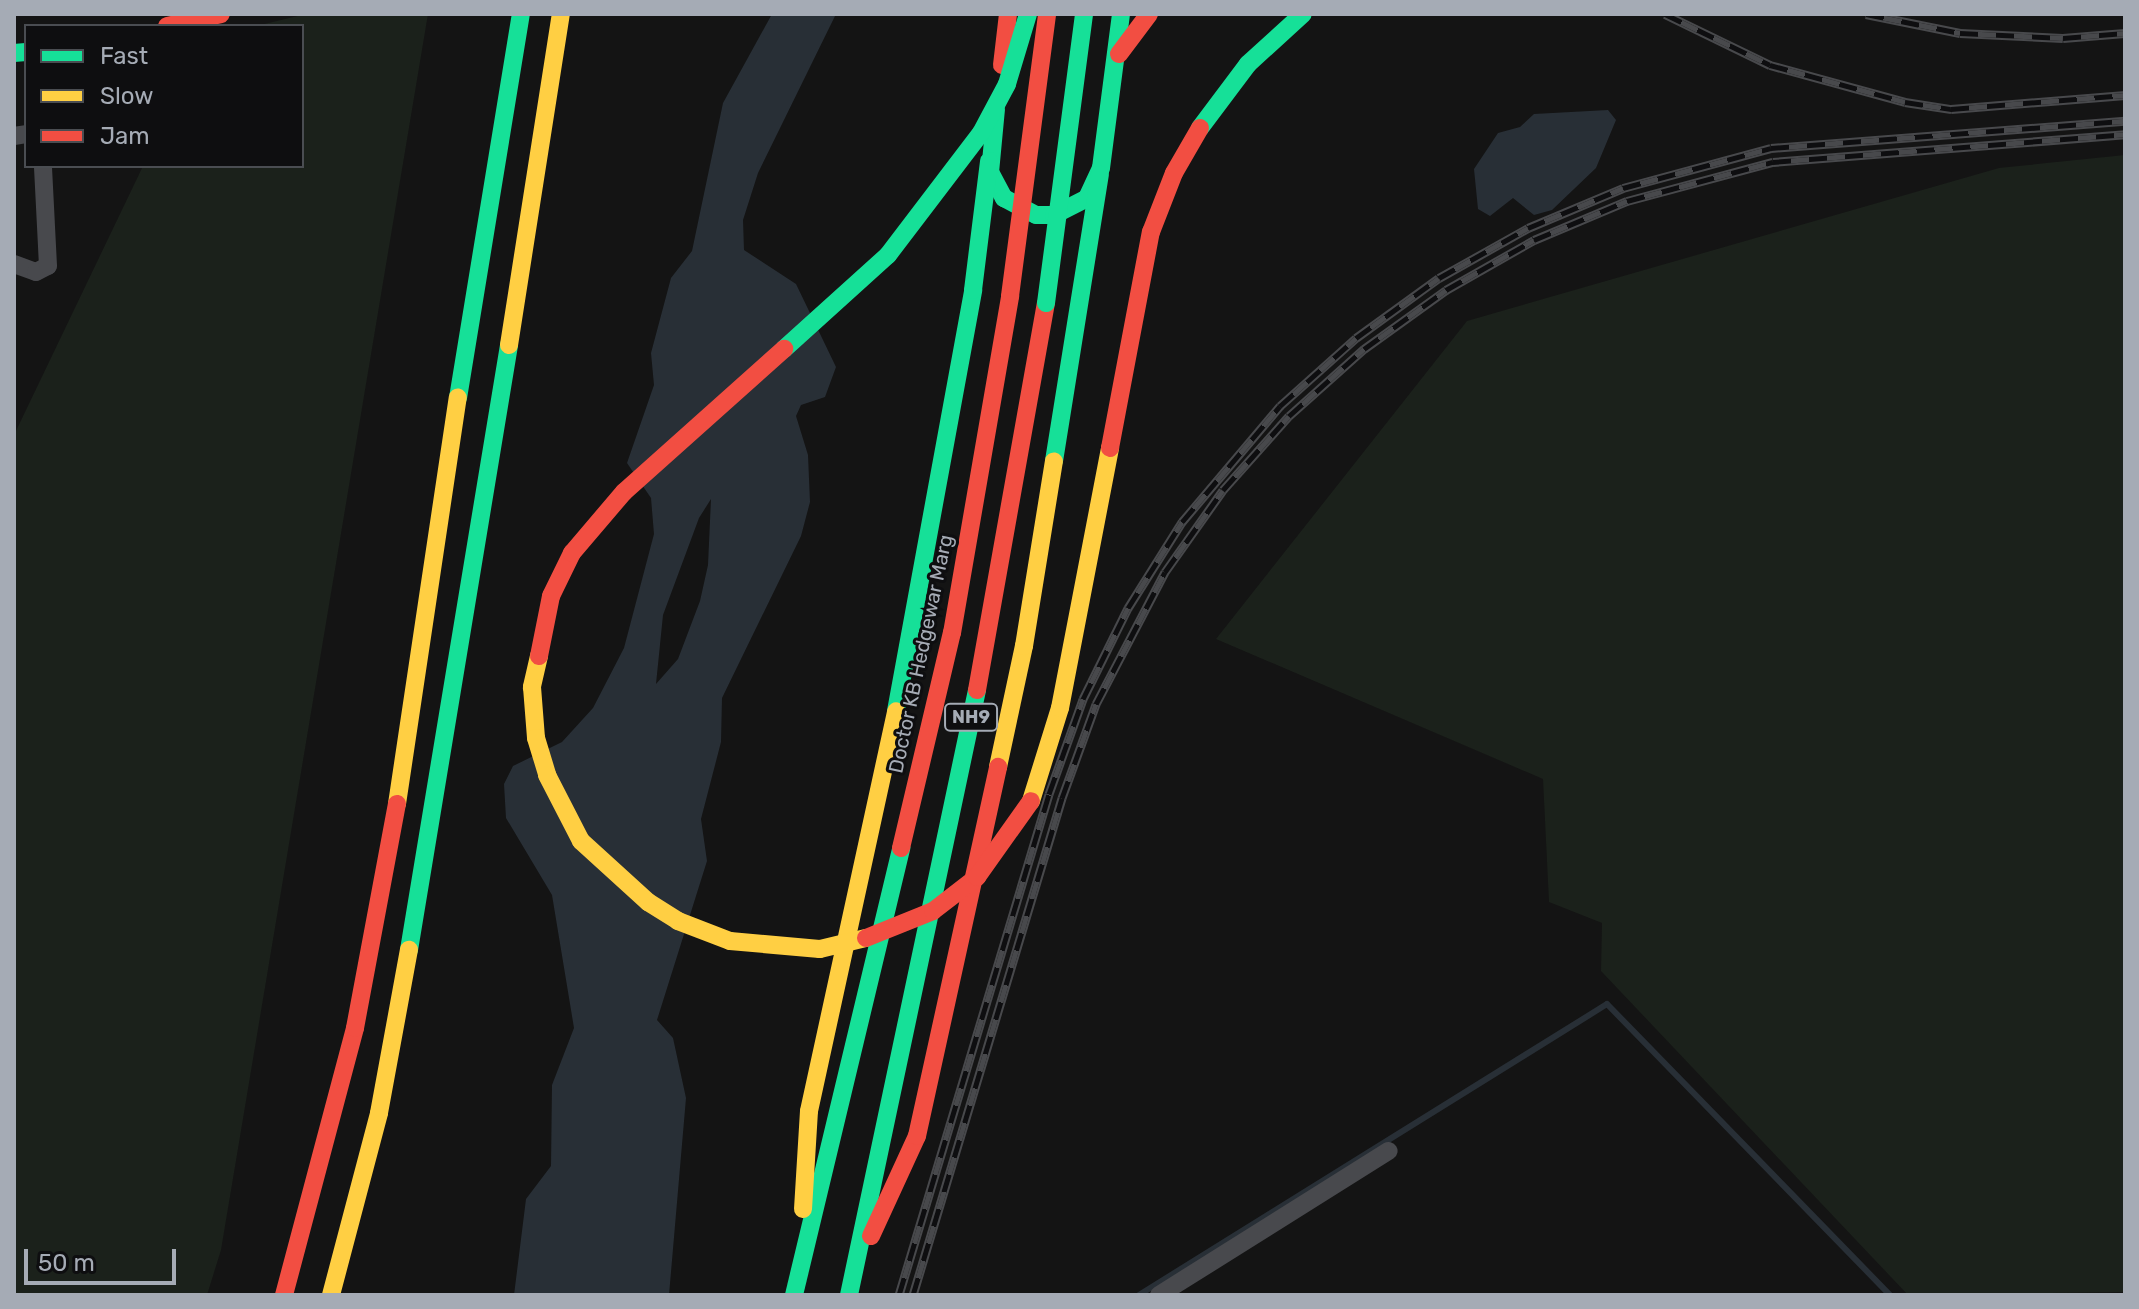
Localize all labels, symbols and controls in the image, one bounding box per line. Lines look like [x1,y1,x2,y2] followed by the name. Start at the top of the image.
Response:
[24,24,304,168] legend
[100,42,148,70] text: Fast
[100,82,153,110] text: Slow
[100,122,150,150] text: Jam
[884,532,958,776] street label: Doctor KB Hedgewar Marg
[943,703,999,731] road number: NH9
[28,1233,180,1283] scale bar
[38,1249,95,1277] text: 50 m

